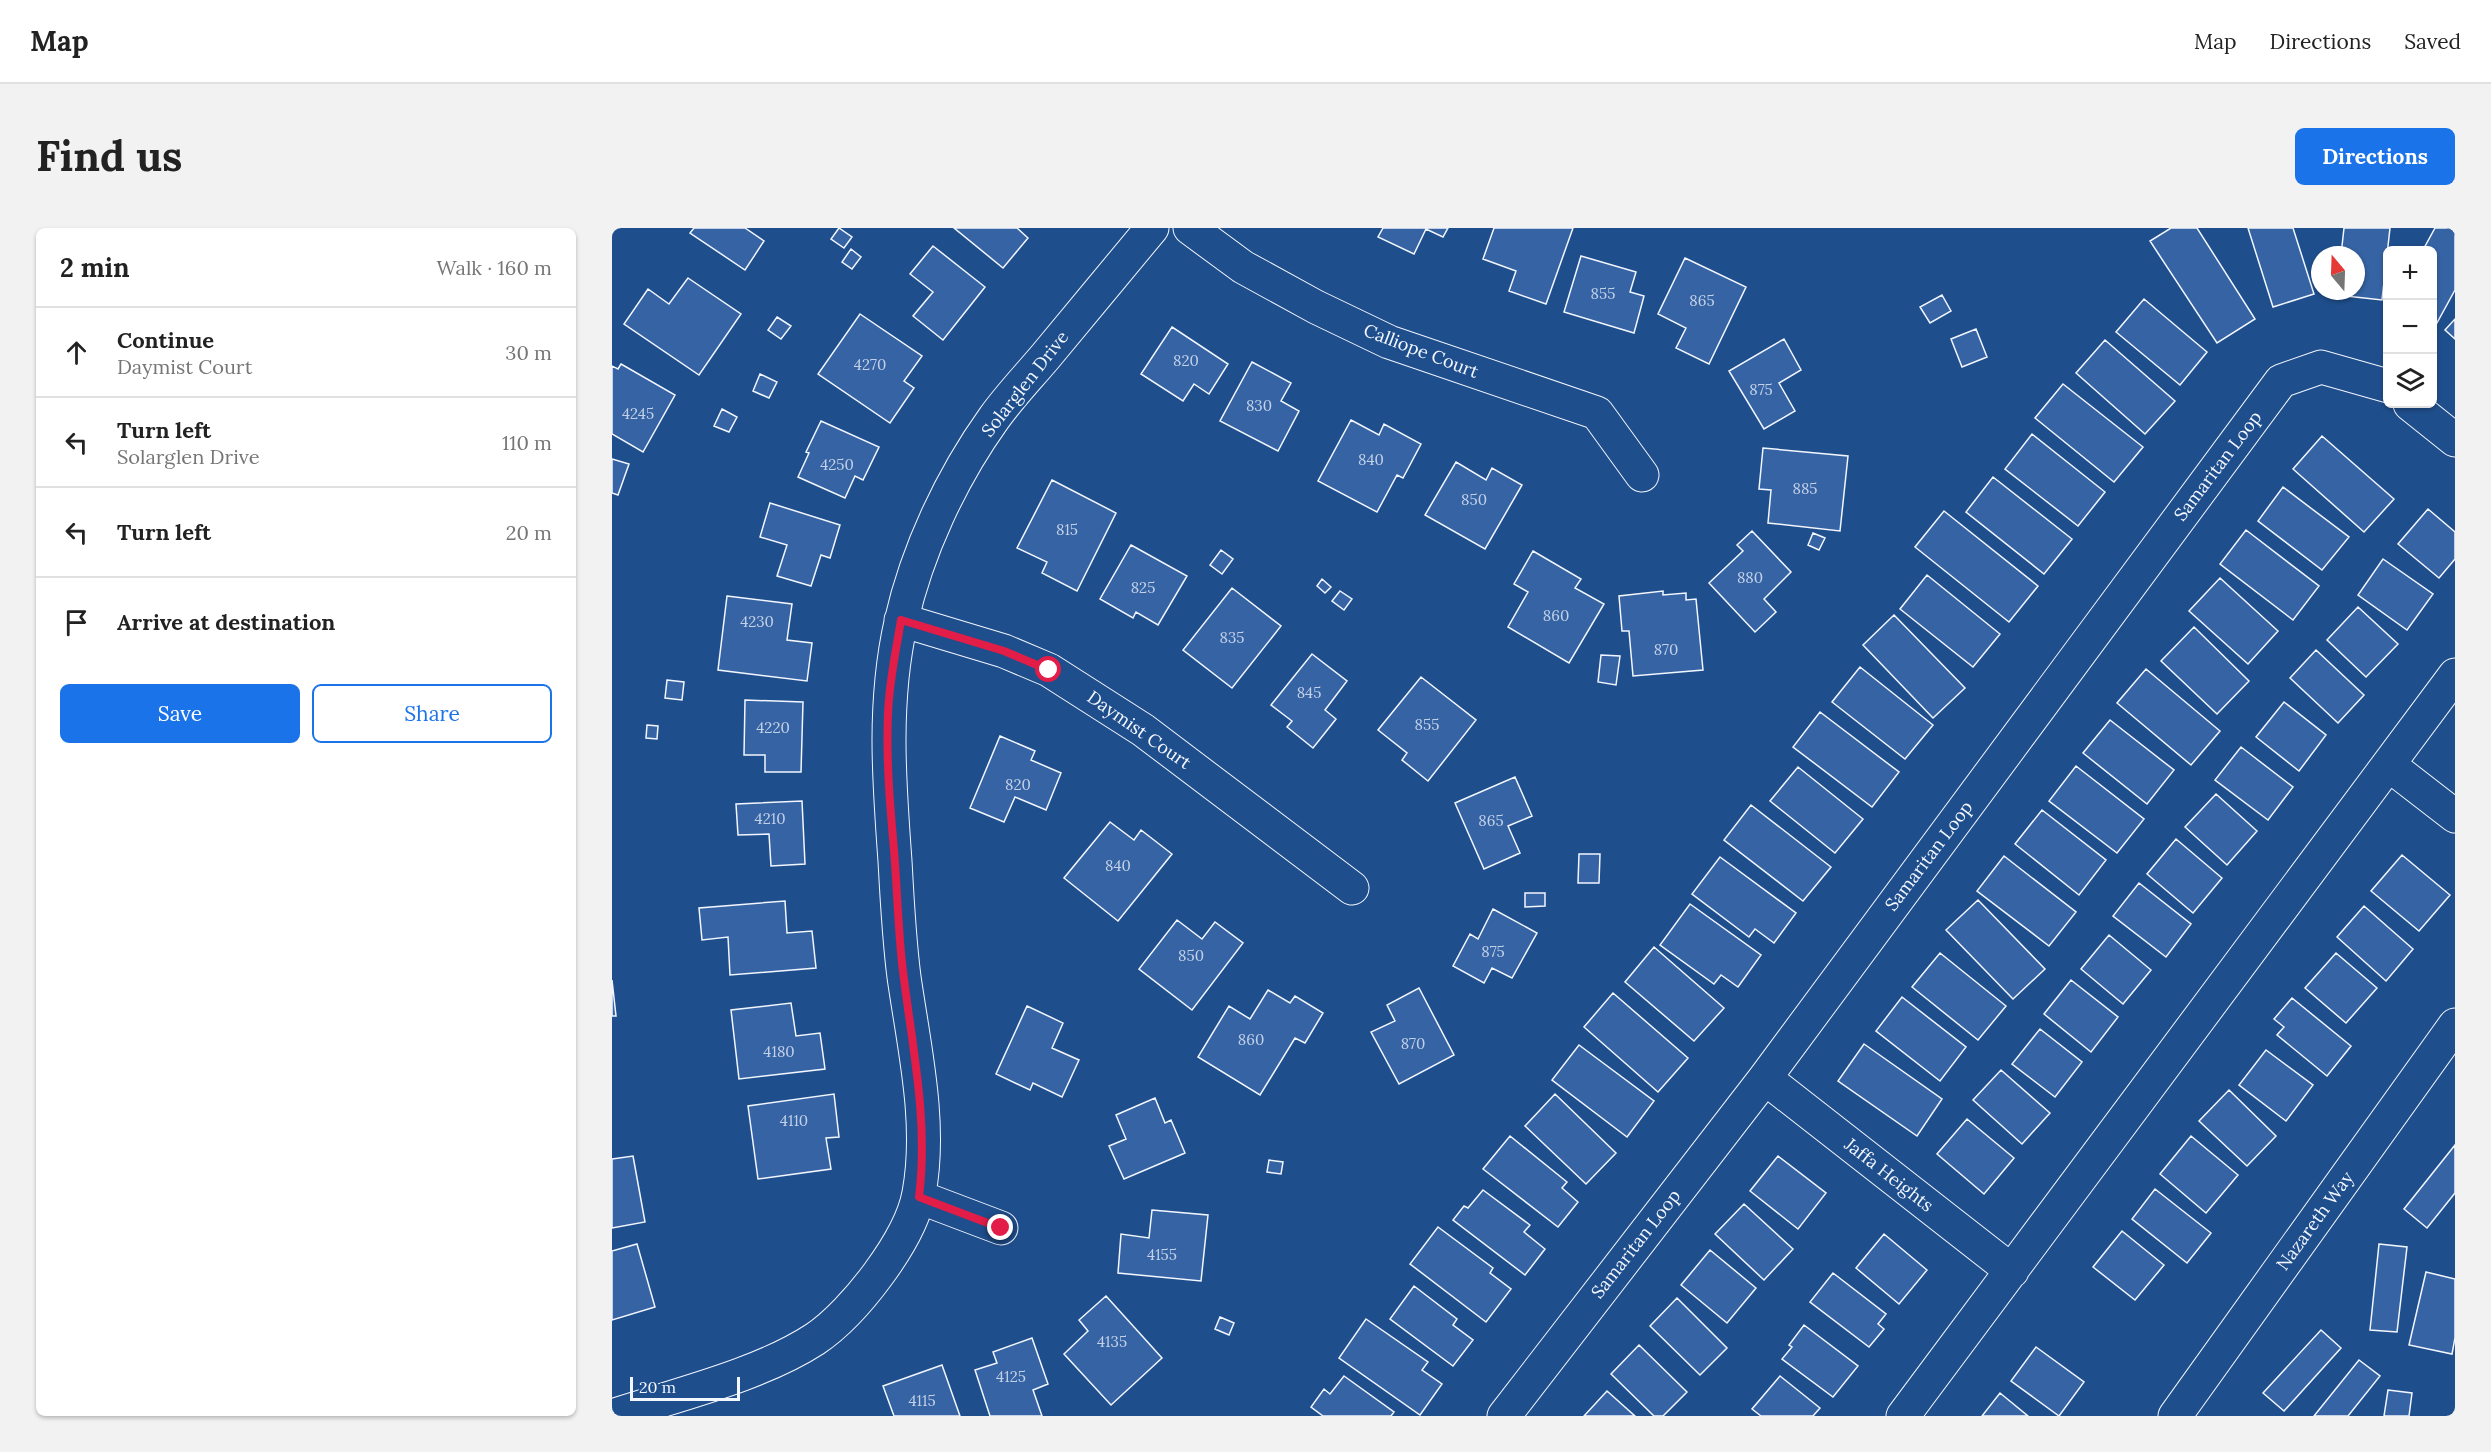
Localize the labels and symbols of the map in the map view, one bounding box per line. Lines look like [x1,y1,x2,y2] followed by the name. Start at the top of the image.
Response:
[2311,246,2365,300] north arrow
[1591,284,1615,303] house number: 855
[1689,291,1715,310] house number: 865
[1360,318,1482,383] street label: Calliope Court
[976,326,1073,441] street label: Solarglen Drive
[1173,351,1199,370] house number: 820
[854,355,886,374] house number: 4270
[1749,380,1773,399] house number: 875
[1246,396,1272,415] house number: 830
[622,404,654,423] house number: 4245
[2169,406,2267,525] street label: Samaritan Loop
[1358,450,1384,469] house number: 840
[820,455,854,474] house number: 4250
[1792,479,1818,498] house number: 885
[1461,490,1487,509] house number: 850
[1056,520,1078,539] house number: 815
[1737,568,1763,587] house number: 880
[1131,578,1155,597] house number: 825
[1543,606,1569,625] house number: 860
[740,612,774,631] house number: 4230
[1220,628,1244,647] house number: 835
[1654,640,1678,659] house number: 870
[1035,656,1061,682] route start
[1297,683,1321,702] house number: 845
[1083,685,1196,774] street label: Daymist Court
[1415,715,1439,734] house number: 855
[756,718,790,737] house number: 4220
[1005,775,1031,794] house number: 820
[1880,796,1978,915] street label: Samaritan Loop
[755,809,785,828] house number: 4210
[1478,811,1504,830] house number: 865
[1105,856,1131,875] house number: 840
[1481,942,1505,961] house number: 875
[1178,946,1204,965] house number: 850
[1238,1030,1264,1049] house number: 860
[1401,1034,1425,1053] house number: 870
[763,1042,795,1061] house number: 4180
[780,1111,808,1130] house number: 4110
[1839,1132,1938,1217] street label: Jaffa Heights
[2271,1166,2359,1275] street label: Nazareth Way
[1586,1185,1685,1303] street label: Samaritan Loop
[987,1214,1013,1240] route end
[1147,1245,1177,1264] house number: 4155
[1097,1332,1127,1351] house number: 4135
[996,1367,1026,1386] house number: 4125
[630,1374,740,1402] scale bar
[908,1391,936,1410] house number: 4115

